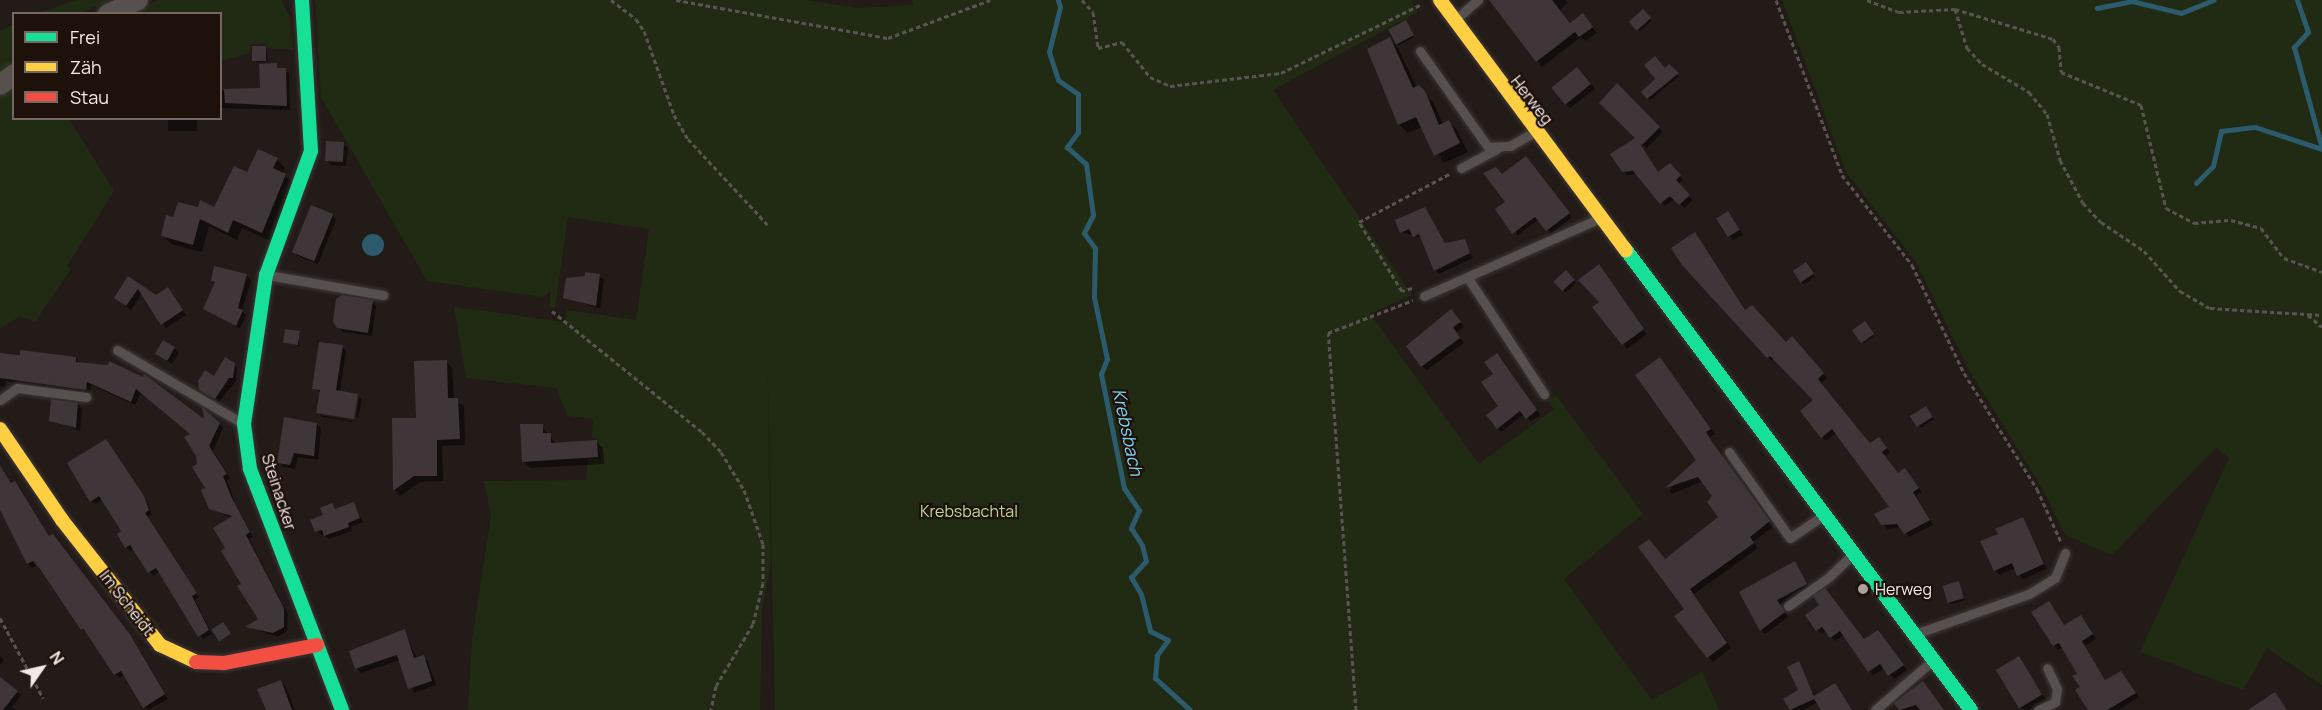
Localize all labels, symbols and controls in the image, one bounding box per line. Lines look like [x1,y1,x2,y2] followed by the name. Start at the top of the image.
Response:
[12,12,222,120] legend
[70,25,100,49] text: Frei
[70,55,102,79] text: Zäh
[1507,72,1557,128] street label: Herweg
[70,85,109,109] text: Stau
[1108,386,1148,478] water label: Krebsbach
[258,451,300,533] street label: Steinacker
[920,501,1018,521] park label: Krebsbachtal
[96,566,158,640] street label: Im Scheidt
[1875,579,1932,599] place label: Herweg
[1856,582,1870,596] marker: Herweg
[12,638,72,698] north arrow
[45,647,69,669] text: N

